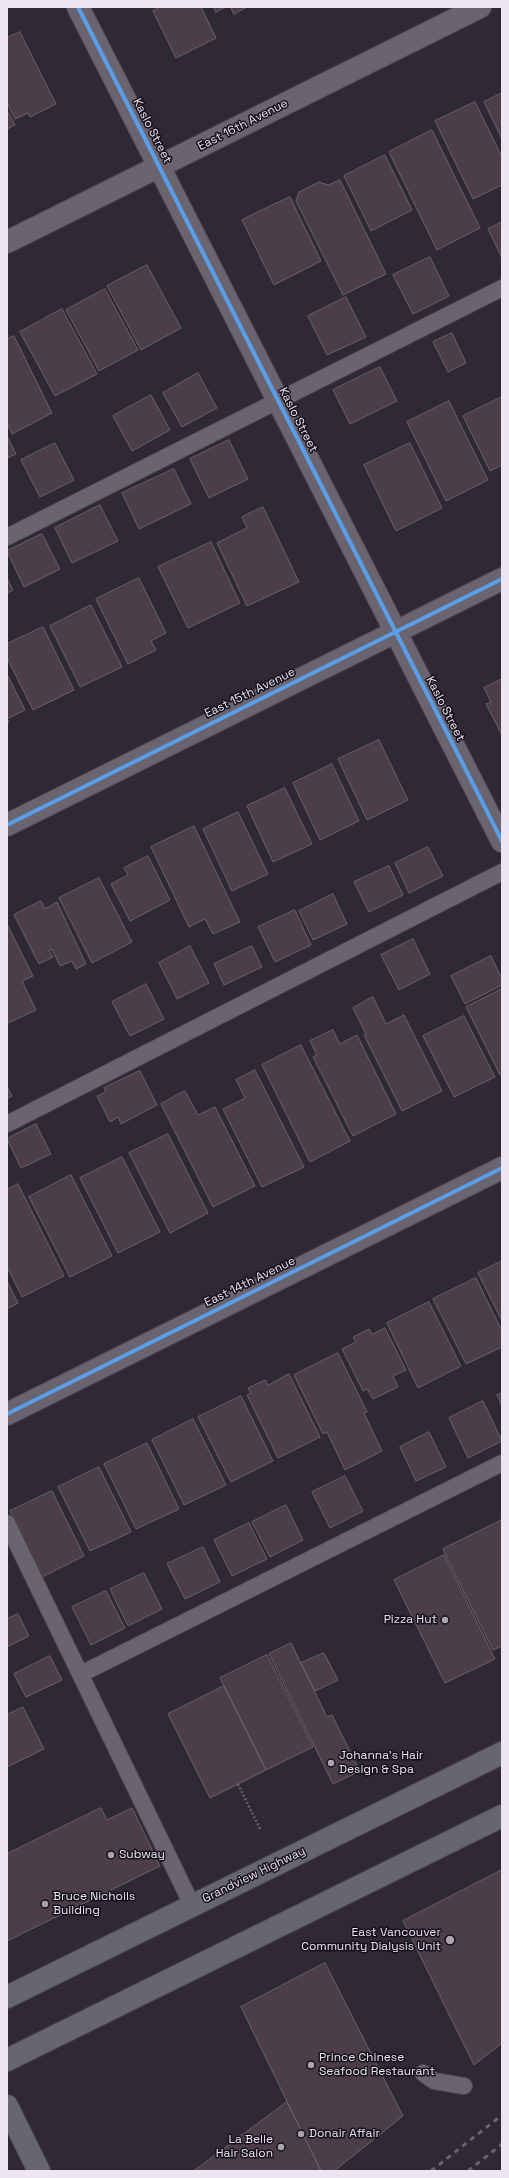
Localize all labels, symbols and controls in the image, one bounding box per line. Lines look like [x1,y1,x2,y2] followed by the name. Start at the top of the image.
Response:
[130,96,174,166] street label: Kaslo Street
[196,96,290,154] street label: East 16th Avenue
[276,385,320,455] street label: Kaslo Street
[202,665,298,721] street label: East 15th Avenue
[423,674,467,744] street label: Kaslo Street
[202,1254,298,1310] street label: East 14th Avenue
[384,1613,437,1627] place label: Pizza Hut
[440,1615,450,1625] marker: Pizza Hut
[339,1749,423,1777] place label: Johanna’s Hair Design & Spa
[326,1758,336,1768] marker: Johanna’s Hair Design & Spa
[200,1844,308,1906] street label: Grandview Highway
[119,1848,165,1862] place label: Subway
[106,1850,116,1860] marker: Subway
[53,1890,135,1918] place label: Bruce Nicholls Building
[40,1899,50,1909] marker: Bruce Nicholls Building
[301,1926,441,1954] place label: East Vancouver Community Dialysis Unit
[444,1934,456,1946] marker: East Vancouver Community Dialysis Unit
[319,2051,435,2079] place label: Prince Chinese Seafood Restaurant
[306,2060,316,2070] marker: Prince Chinese Seafood Restaurant
[309,2127,380,2141] place label: Donair Affair
[296,2129,306,2139] marker: Donair Affair
[216,2133,273,2161] place label: La Belle Hair Salon
[276,2142,286,2152] marker: La Belle Hair Salon

